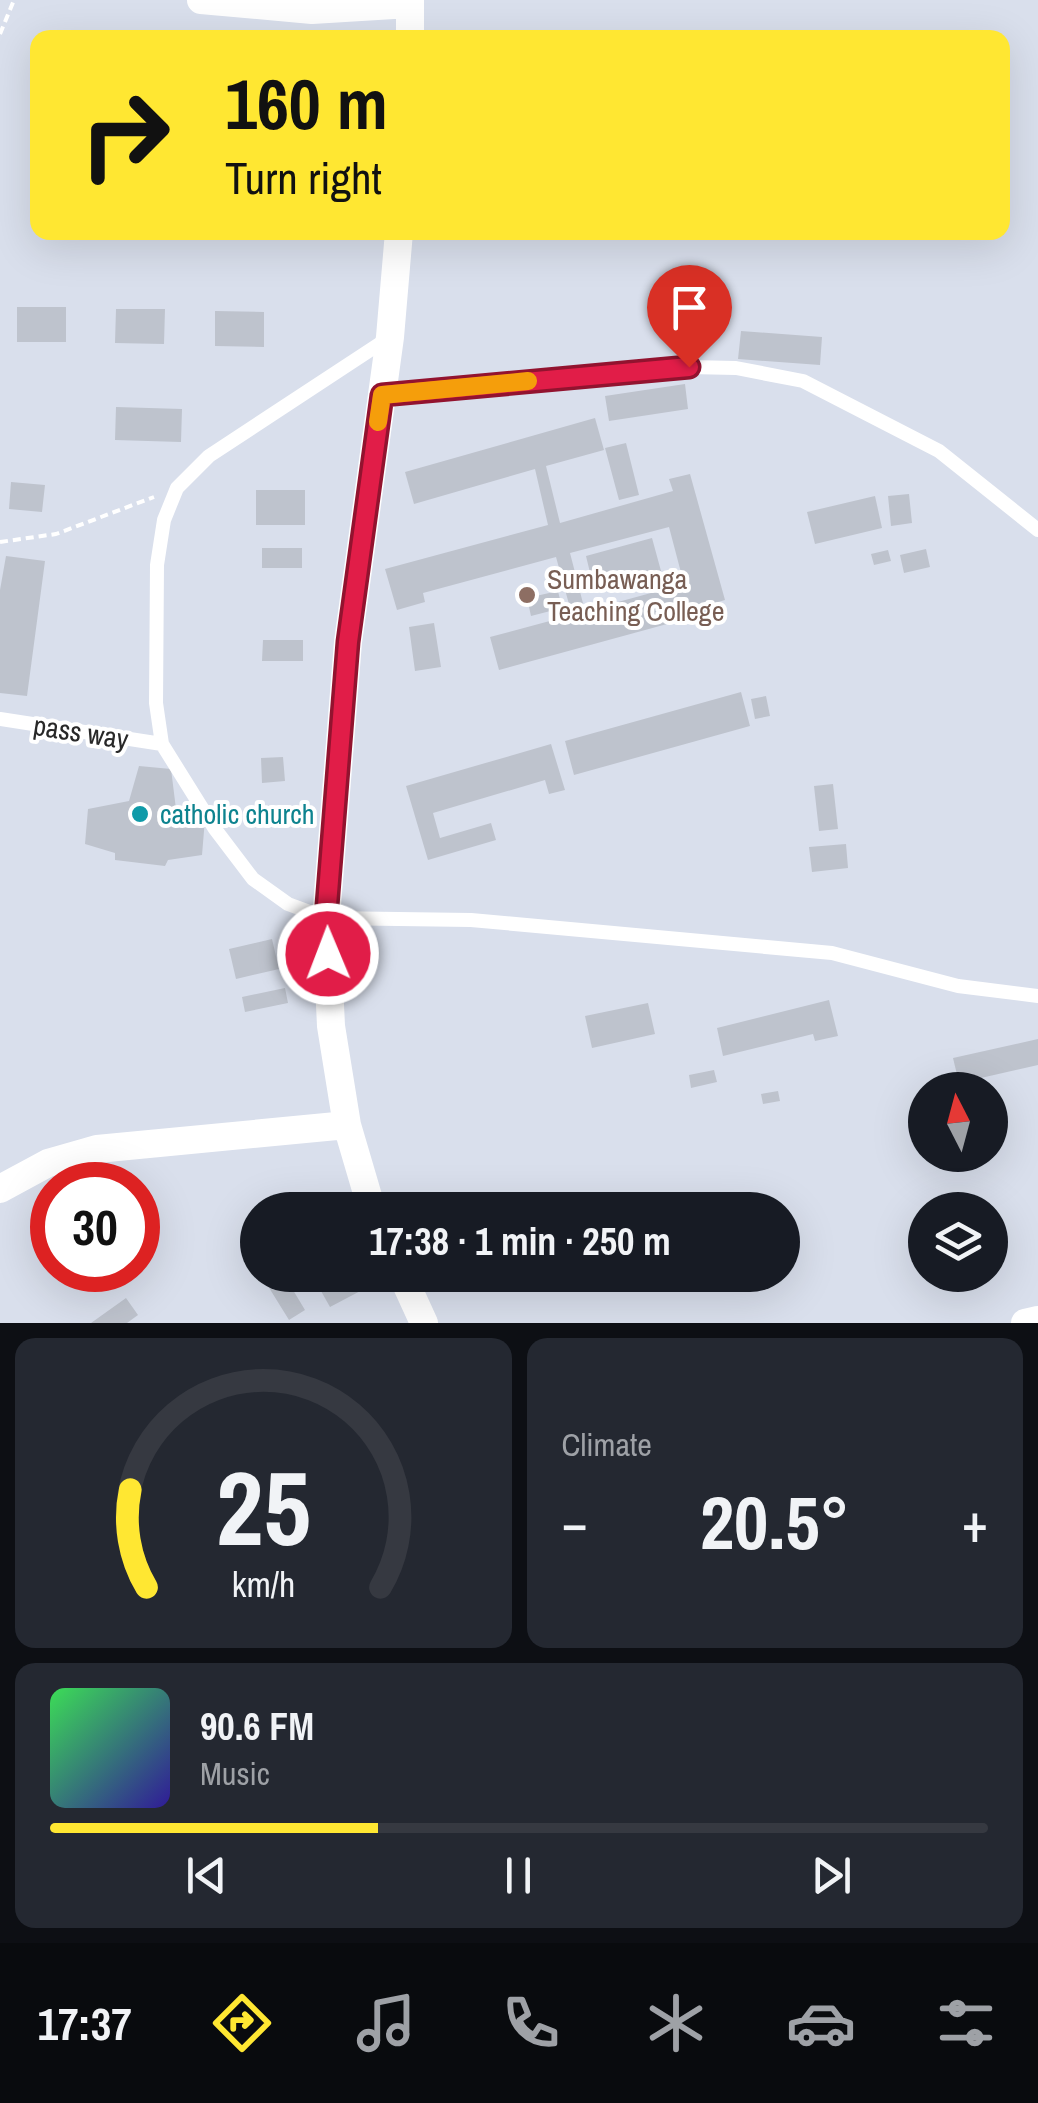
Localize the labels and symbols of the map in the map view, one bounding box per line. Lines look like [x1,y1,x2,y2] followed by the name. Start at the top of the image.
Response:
[647,265,732,368] pin
[547,560,724,630] place label: Sumbawanga Teaching College
[516,584,538,606] marker: Sumbawanga Teaching College
[31,706,132,758] street label: pass way
[160,795,314,833] place label: catholic church
[129,803,151,825] marker: catholic church
[276,902,380,1006] position arrow
[908,1072,1008,1172] north arrow
[30,1162,160,1292] speed limit sign: 30

